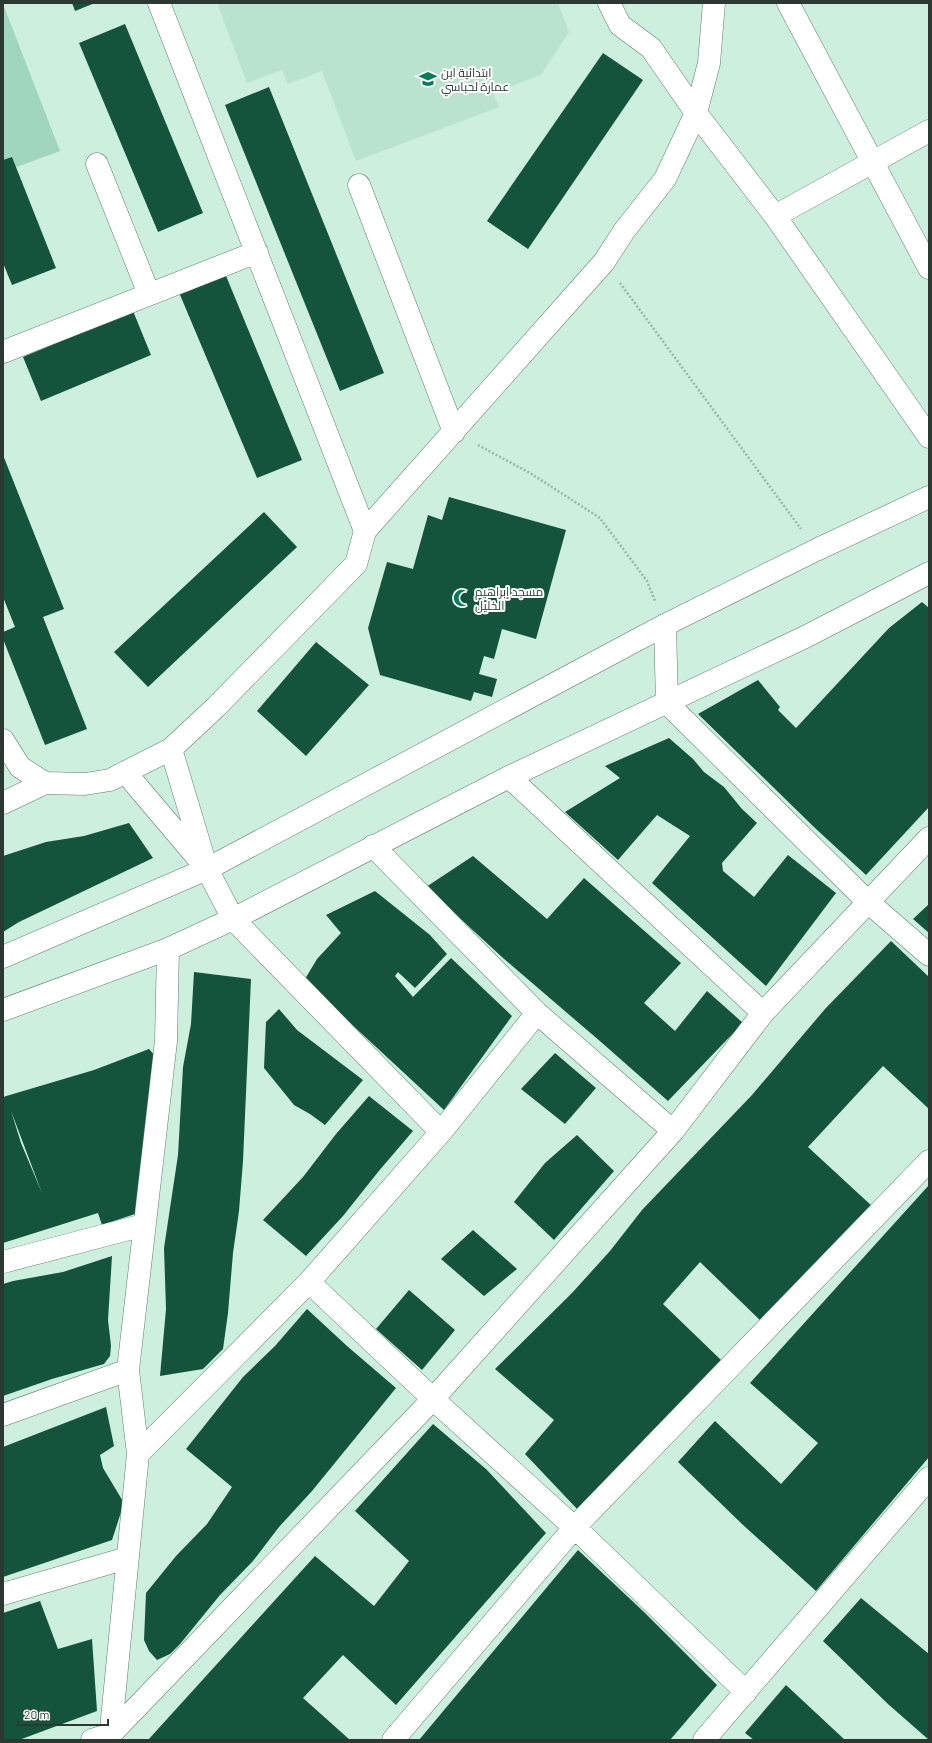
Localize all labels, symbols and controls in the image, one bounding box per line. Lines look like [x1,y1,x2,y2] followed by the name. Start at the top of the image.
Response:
[441,65,509,97] place label: ابتدائية ابن عمارة لحباسي
[418,69,438,89] school or university icon: ابتدائية ابن عمارة لحباسي
[475,584,543,613] place label: مسجد إبراهيم الخليل
[452,588,472,608] mosque icon: مسجد إبراهيم الخليل
[18,1701,108,1727] scale bar
[24,1707,50,1721] text: 20 m

